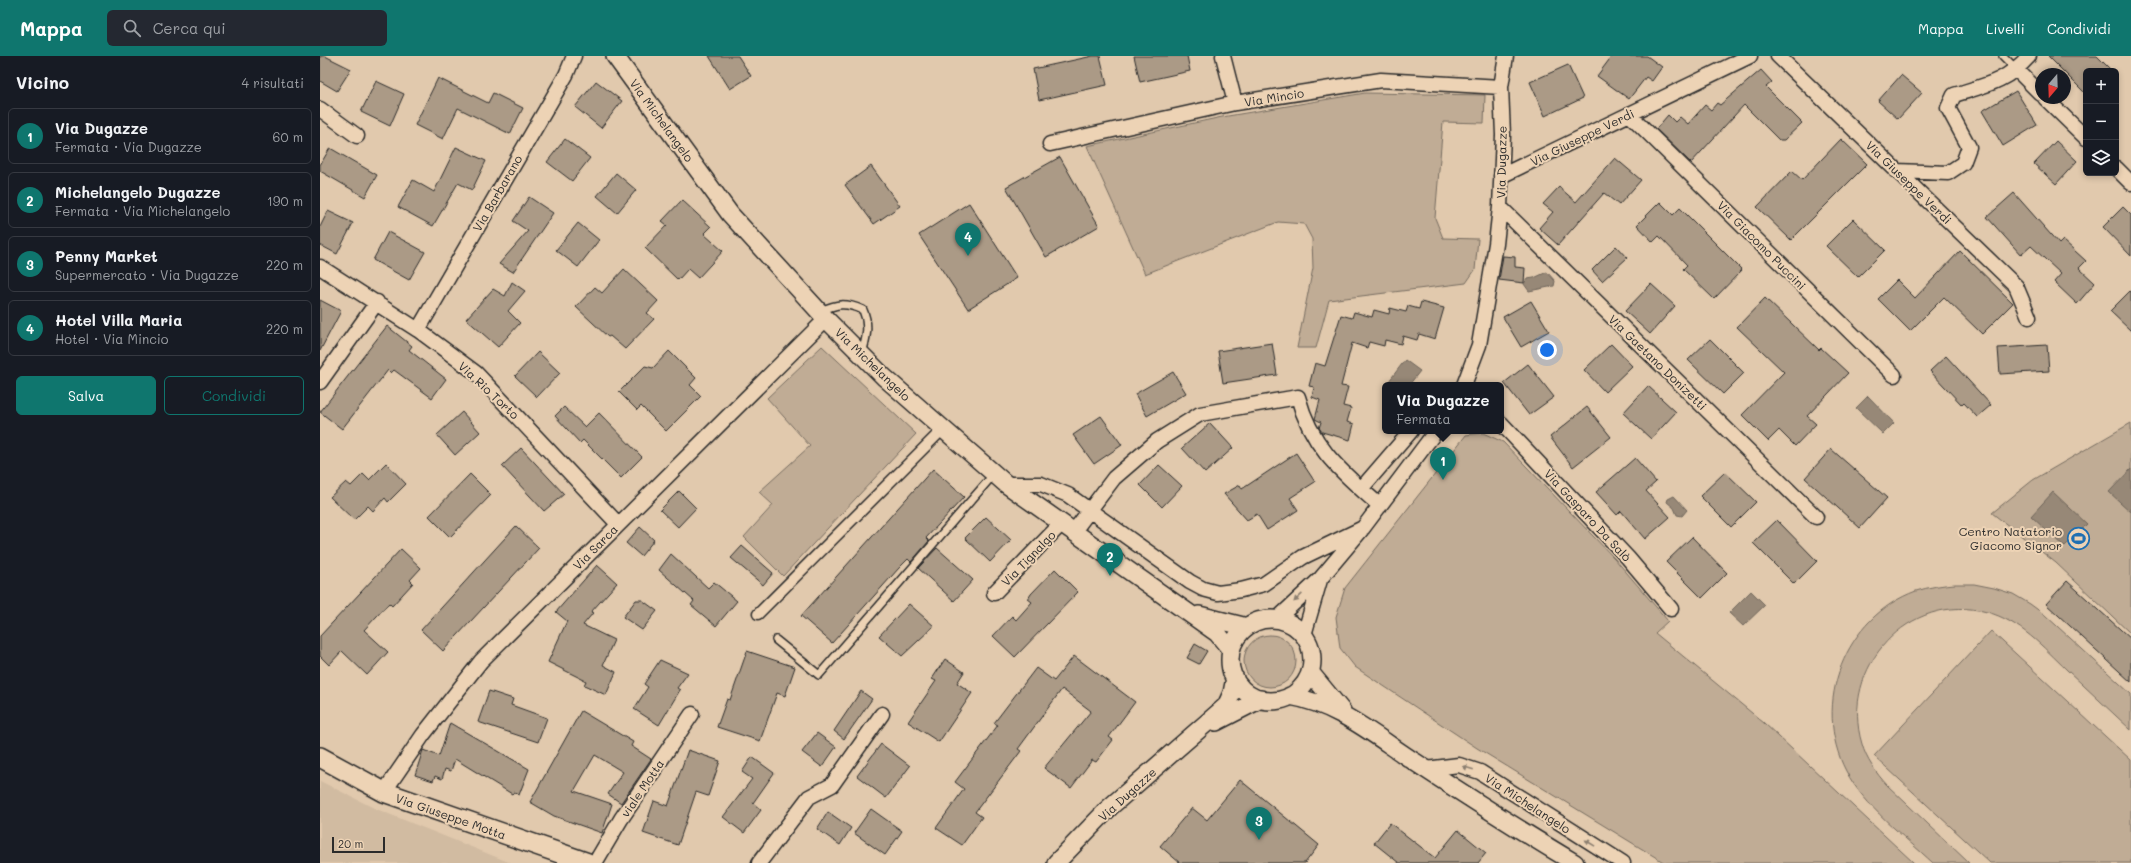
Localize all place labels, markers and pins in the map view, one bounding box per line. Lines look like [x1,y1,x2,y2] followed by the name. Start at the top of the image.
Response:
[955,223,981,256] pin: 4
[1430,447,1456,480] pin: 1
[1959,523,2062,553] place label: Centro Natatorio Giacomo Signor
[2065,525,2091,551] sports icon: Centro Natatorio Giacomo Signor
[1097,543,1123,576] pin: 2
[1246,807,1272,840] pin: 3

